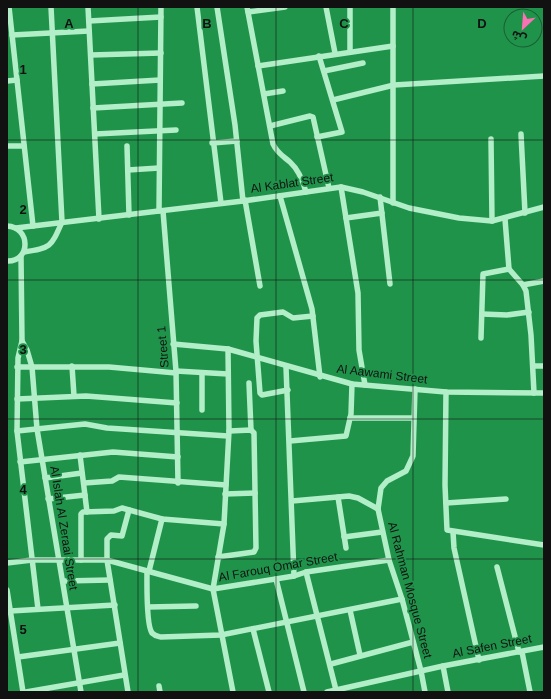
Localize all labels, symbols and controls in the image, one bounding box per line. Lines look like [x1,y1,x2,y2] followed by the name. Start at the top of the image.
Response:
[503,8,543,48] north arrow
[64,16,74,31] text: A
[202,16,212,31] text: B
[339,16,349,31] text: C
[477,16,487,31] text: D
[509,27,528,46] text: ش
[19,62,27,77] text: 1
[250,170,335,196] street label: Al Kablat Street
[19,202,27,217] text: 2
[154,325,172,369] street label: Street 1
[19,342,27,357] text: 3
[336,361,429,387] street label: Al Aawami Street
[47,465,81,592] street label: Al Islah Al Zeraai Street
[19,482,27,497] text: 4
[385,520,435,660] street label: Al Rahman Mosque Street
[217,550,339,584] street label: Al Farouq Omar Street
[19,622,27,637] text: 5
[451,631,534,661] street label: Al Safen Street

